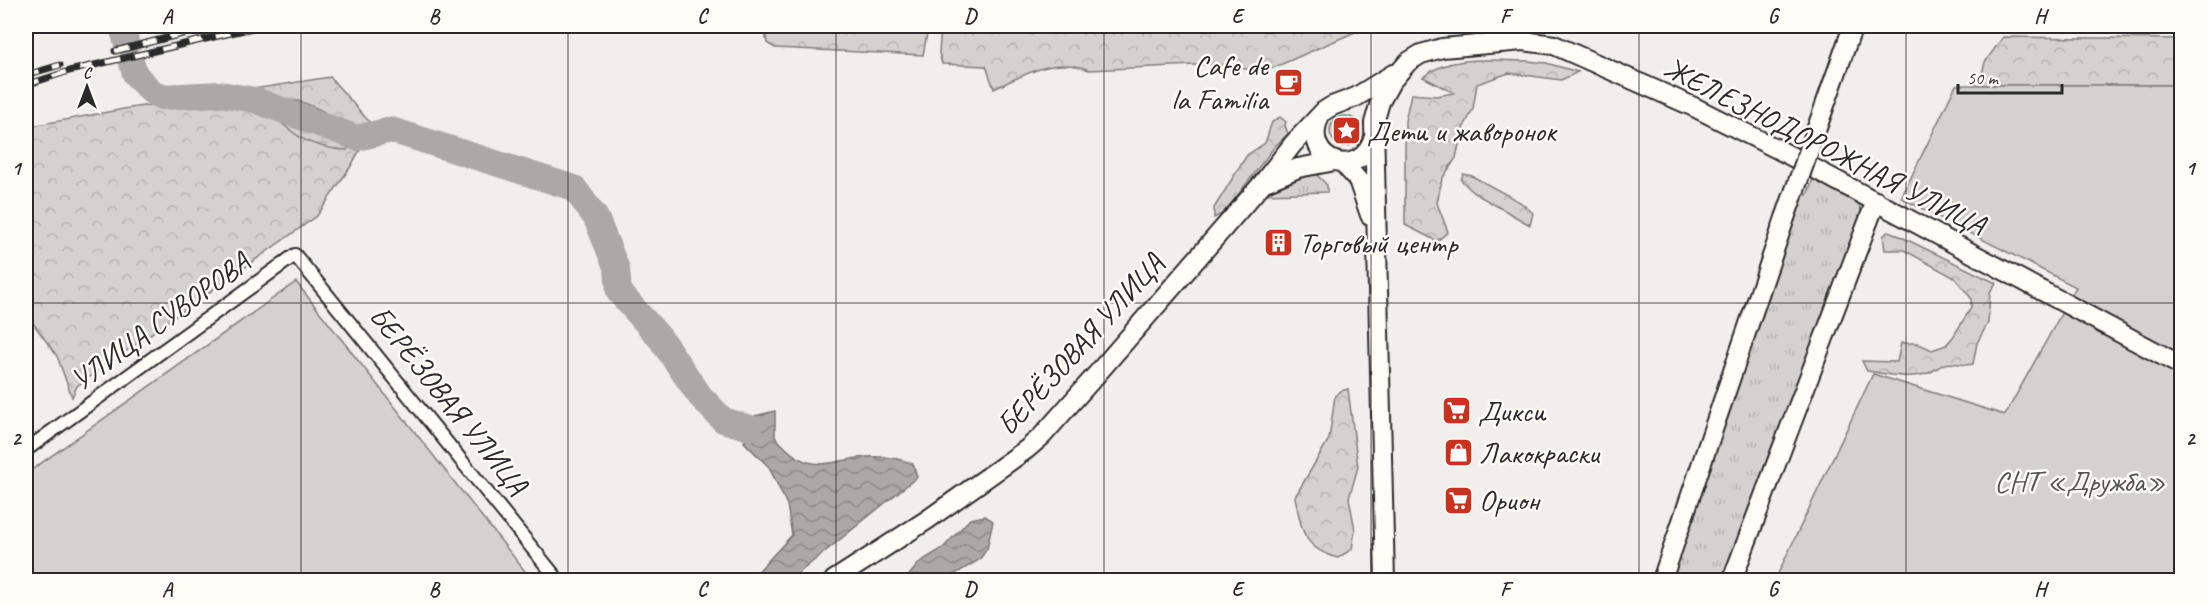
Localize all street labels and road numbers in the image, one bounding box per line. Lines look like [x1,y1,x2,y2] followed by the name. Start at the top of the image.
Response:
[1658,48,1994,245] street label: ЖЕЛЕЗНОДОРОЖНАЯ УЛИЦА
[63,242,259,399] street label: УЛИЦА СУВОРОВА
[988,244,1172,443] street label: БЕРЁЗОВАЯ УЛИЦА
[361,298,537,503] street label: БЕРЁЗОВАЯ УЛИЦА

